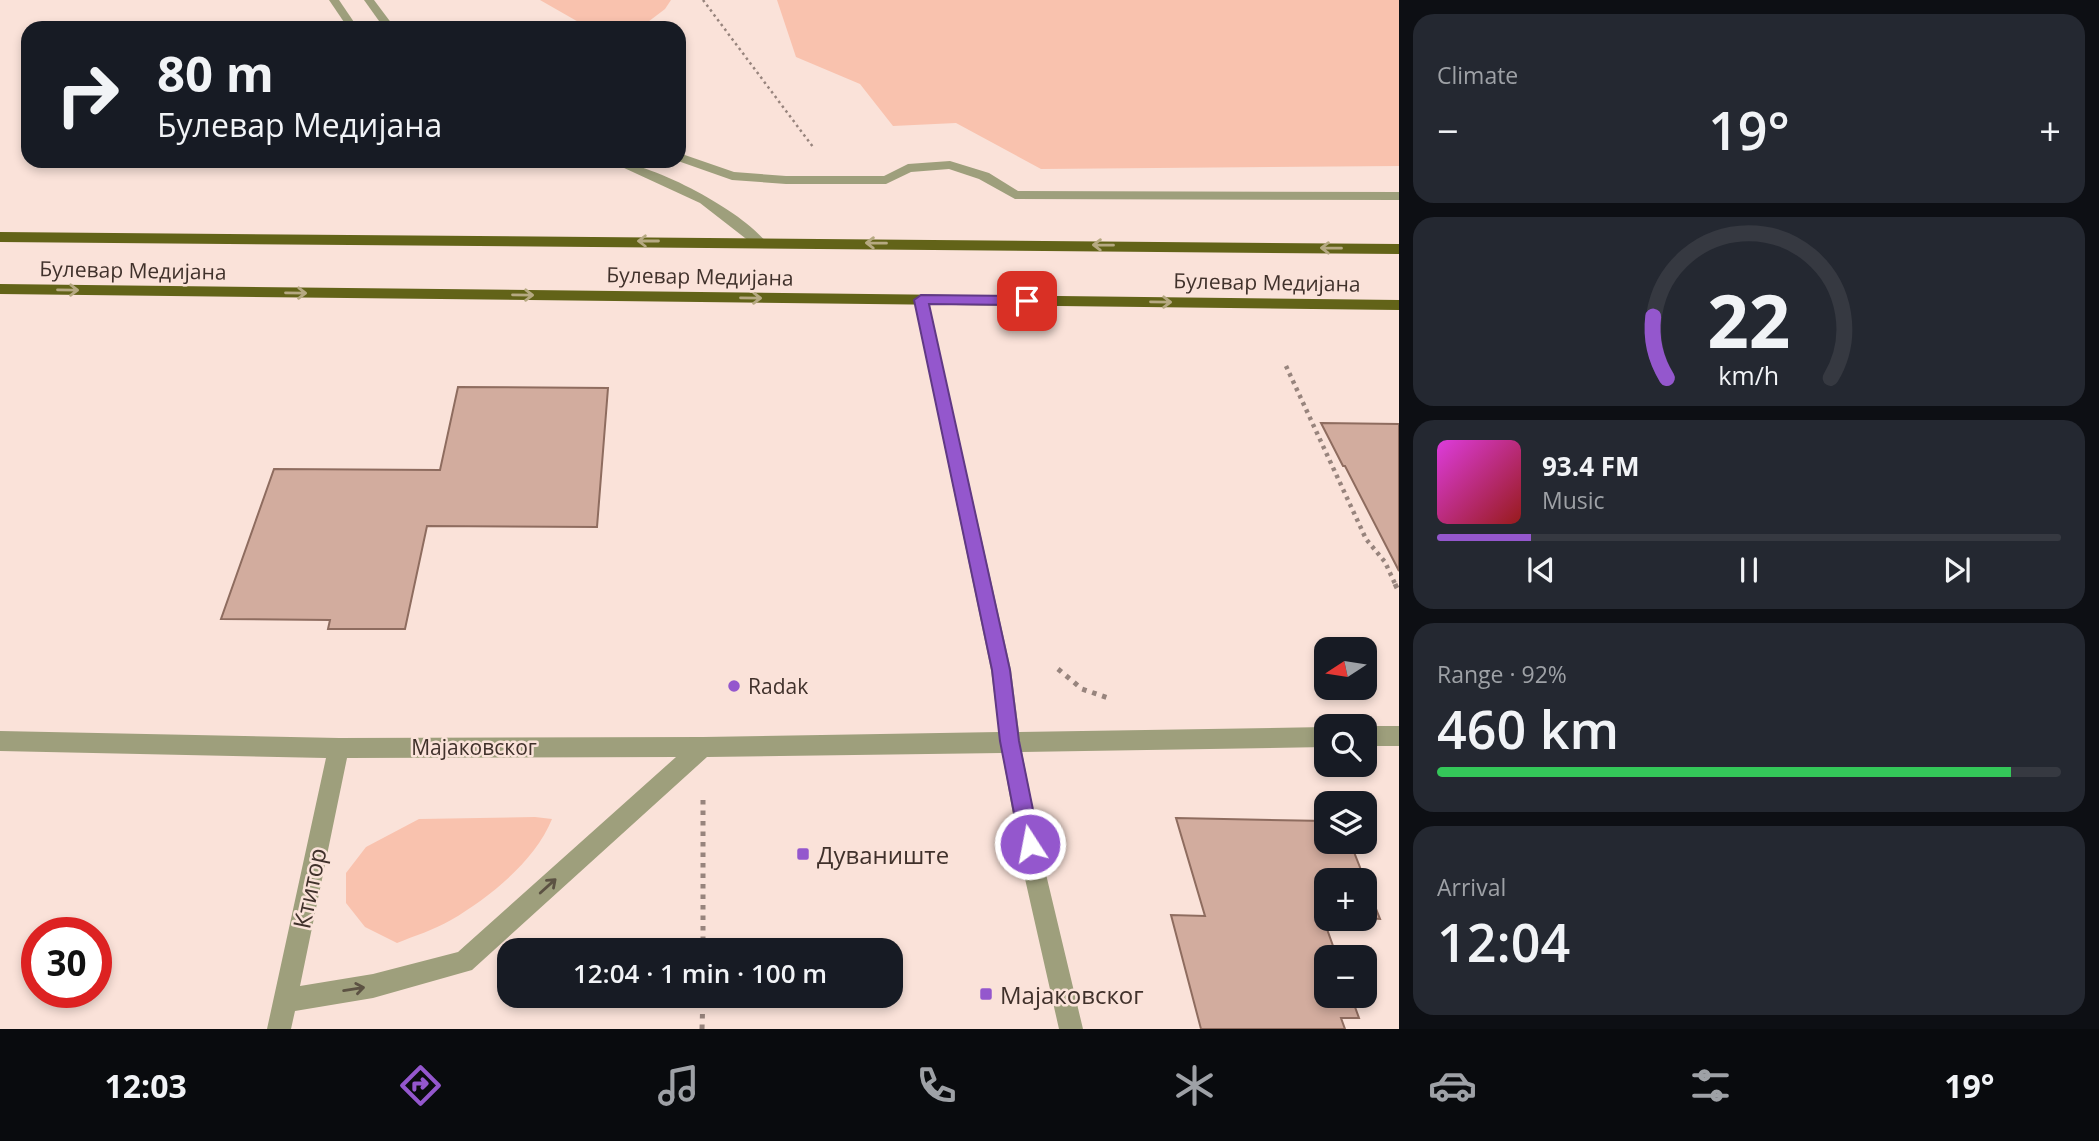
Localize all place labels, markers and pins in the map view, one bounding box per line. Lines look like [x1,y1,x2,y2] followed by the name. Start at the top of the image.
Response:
[997,271,1057,331] pin
[748,672,808,700] place label: Radak
[726,678,742,694] marker: Radak
[817,838,949,871] place label: Дуваниште
[795,846,811,862] marker: Дуваниште
[1000,978,1144,1011] place label: Мајаковског
[978,986,994,1002] marker: Мајаковског

